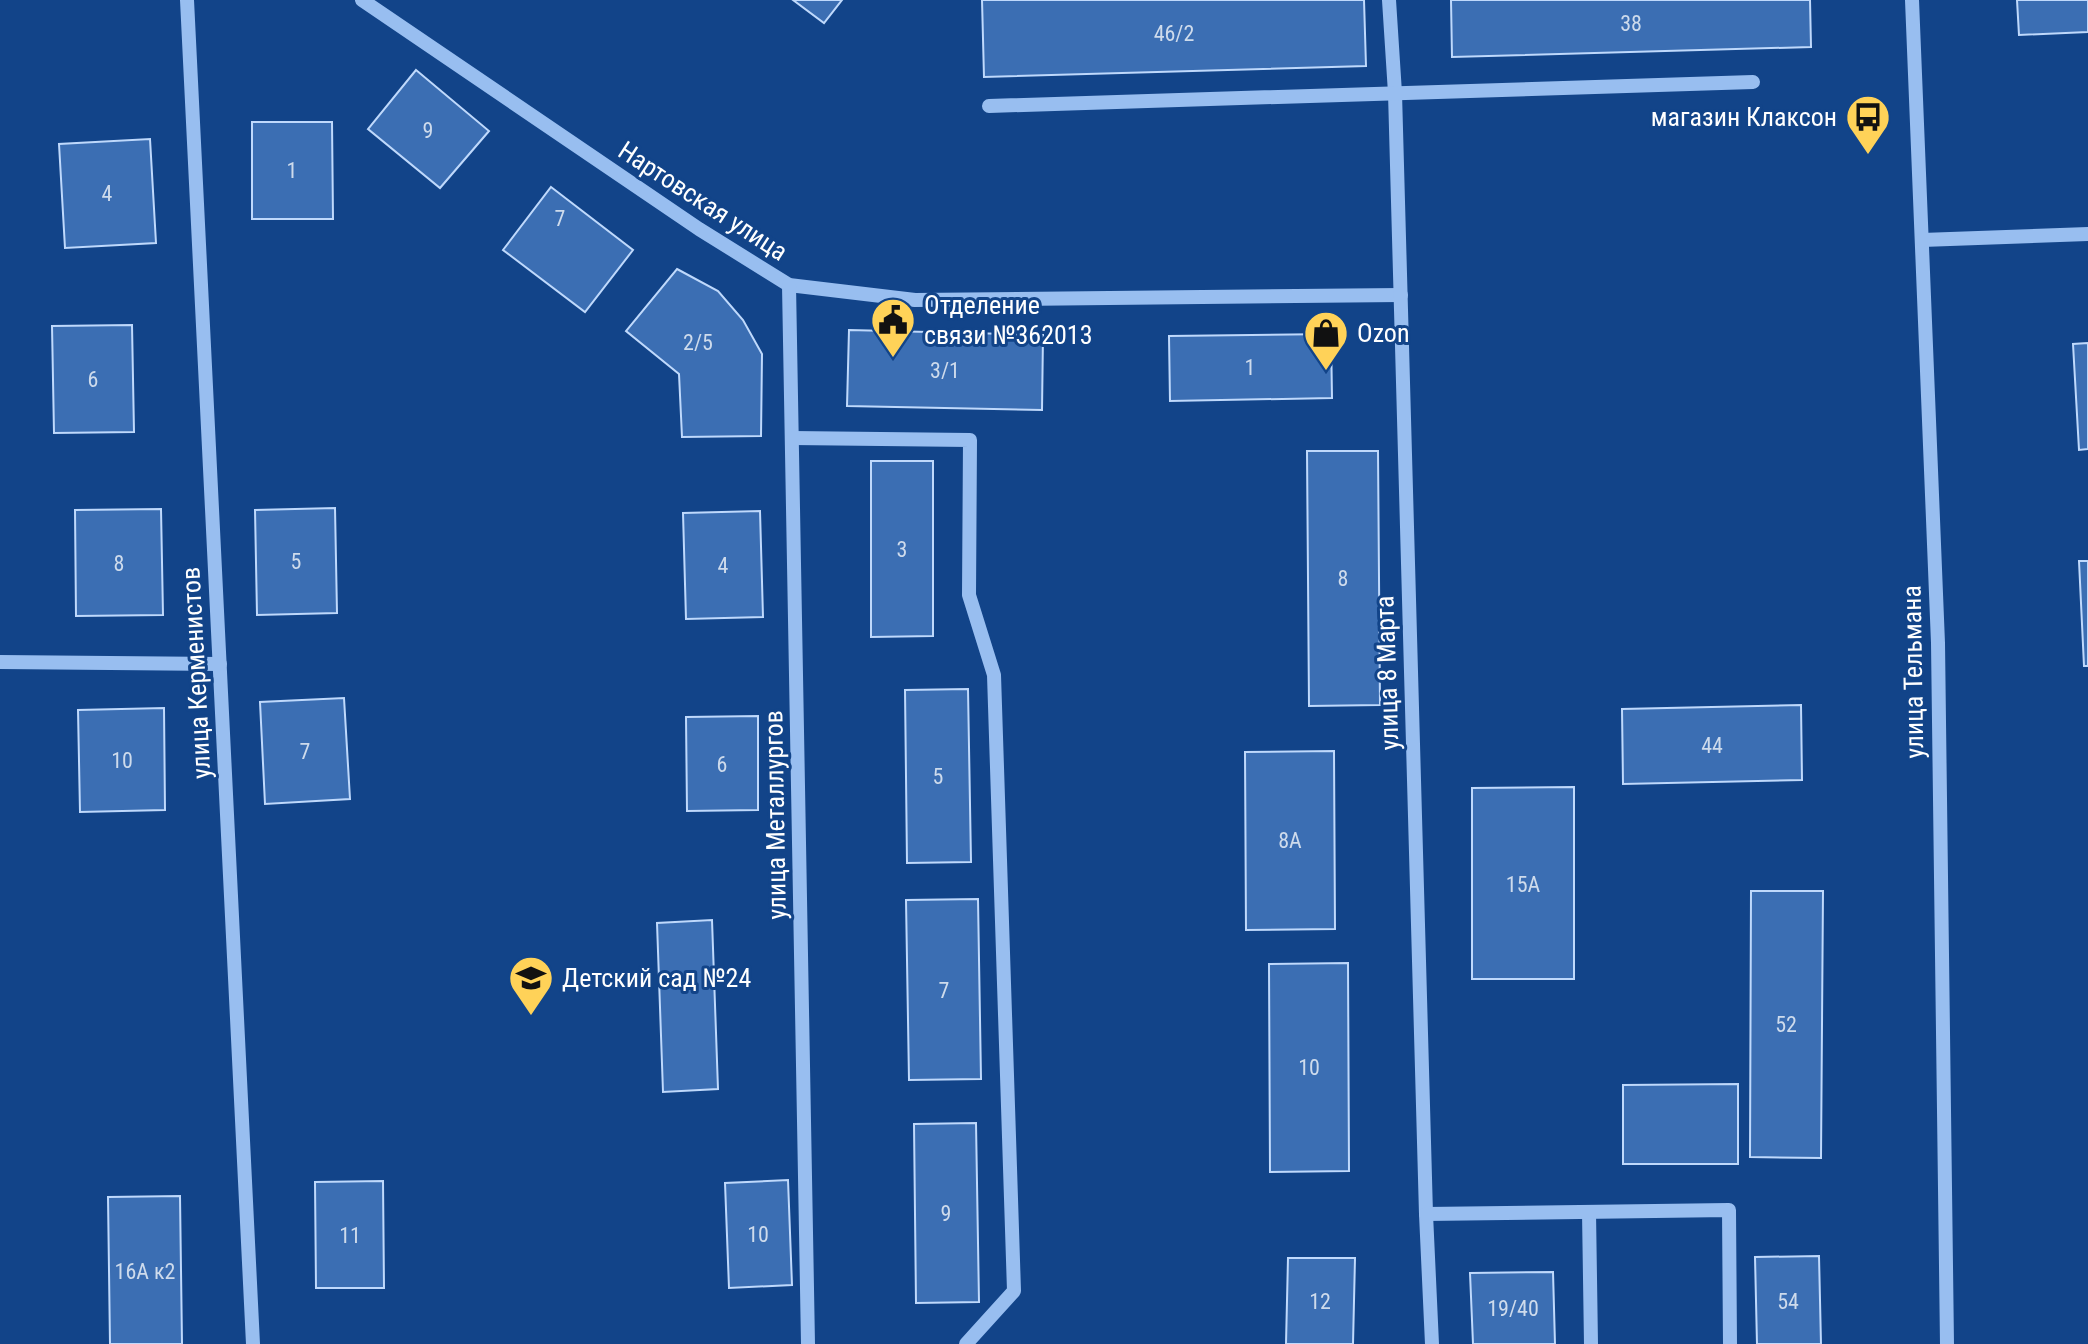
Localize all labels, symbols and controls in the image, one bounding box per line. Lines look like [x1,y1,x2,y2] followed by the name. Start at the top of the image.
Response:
[1620,11,1642,36] house number: 38
[1154,21,1194,46] house number: 46/2
[1844,93,1892,156] bus stop icon: магазин Клаксон
[1651,102,1837,132] place label: магазин Клаксон
[423,118,433,143] house number: 9
[613,135,793,267] street label: Нартовская улица
[287,158,297,183] house number: 1
[102,181,113,206] house number: 4
[555,206,565,231] house number: 7
[924,290,1093,350] place label: Отделение связи №362013
[869,296,917,359] public building icon: Отделение связи №362013
[1302,309,1350,372] shop icon: Ozon
[1357,318,1409,348] place label: Ozon
[683,330,713,355] house number: 2/5
[1245,355,1255,380] house number: 1
[930,358,960,383] house number: 3/1
[88,367,98,392] house number: 6
[897,537,907,562] house number: 3
[291,549,301,574] house number: 5
[114,551,124,576] house number: 8
[718,553,729,578] house number: 4
[175,566,217,780] street label: улица Керменистов
[1338,566,1348,591] house number: 8
[1896,585,1930,759] street label: улица Тельмана
[1369,595,1405,751] street label: улица 8 Марта
[758,710,792,920] street label: улица Металлургов
[1701,733,1723,758] house number: 44
[300,739,310,764] house number: 7
[111,748,133,773] house number: 10
[717,752,727,777] house number: 6
[933,764,943,789] house number: 5
[1278,828,1302,853] house number: 8А
[1506,872,1541,897] house number: 15А
[507,954,555,1017] school or university icon: Детский сад №24
[562,963,751,993] place label: Детский сад №24
[939,978,949,1003] house number: 7
[1775,1012,1797,1037] house number: 52
[1298,1055,1320,1080] house number: 10
[941,1201,951,1226] house number: 9
[747,1222,769,1247] house number: 10
[339,1223,361,1248] house number: 11
[115,1259,175,1284] house number: 16А к2
[1309,1289,1331,1314] house number: 12
[1777,1289,1799,1314] house number: 54
[1487,1296,1539,1321] house number: 19/40

